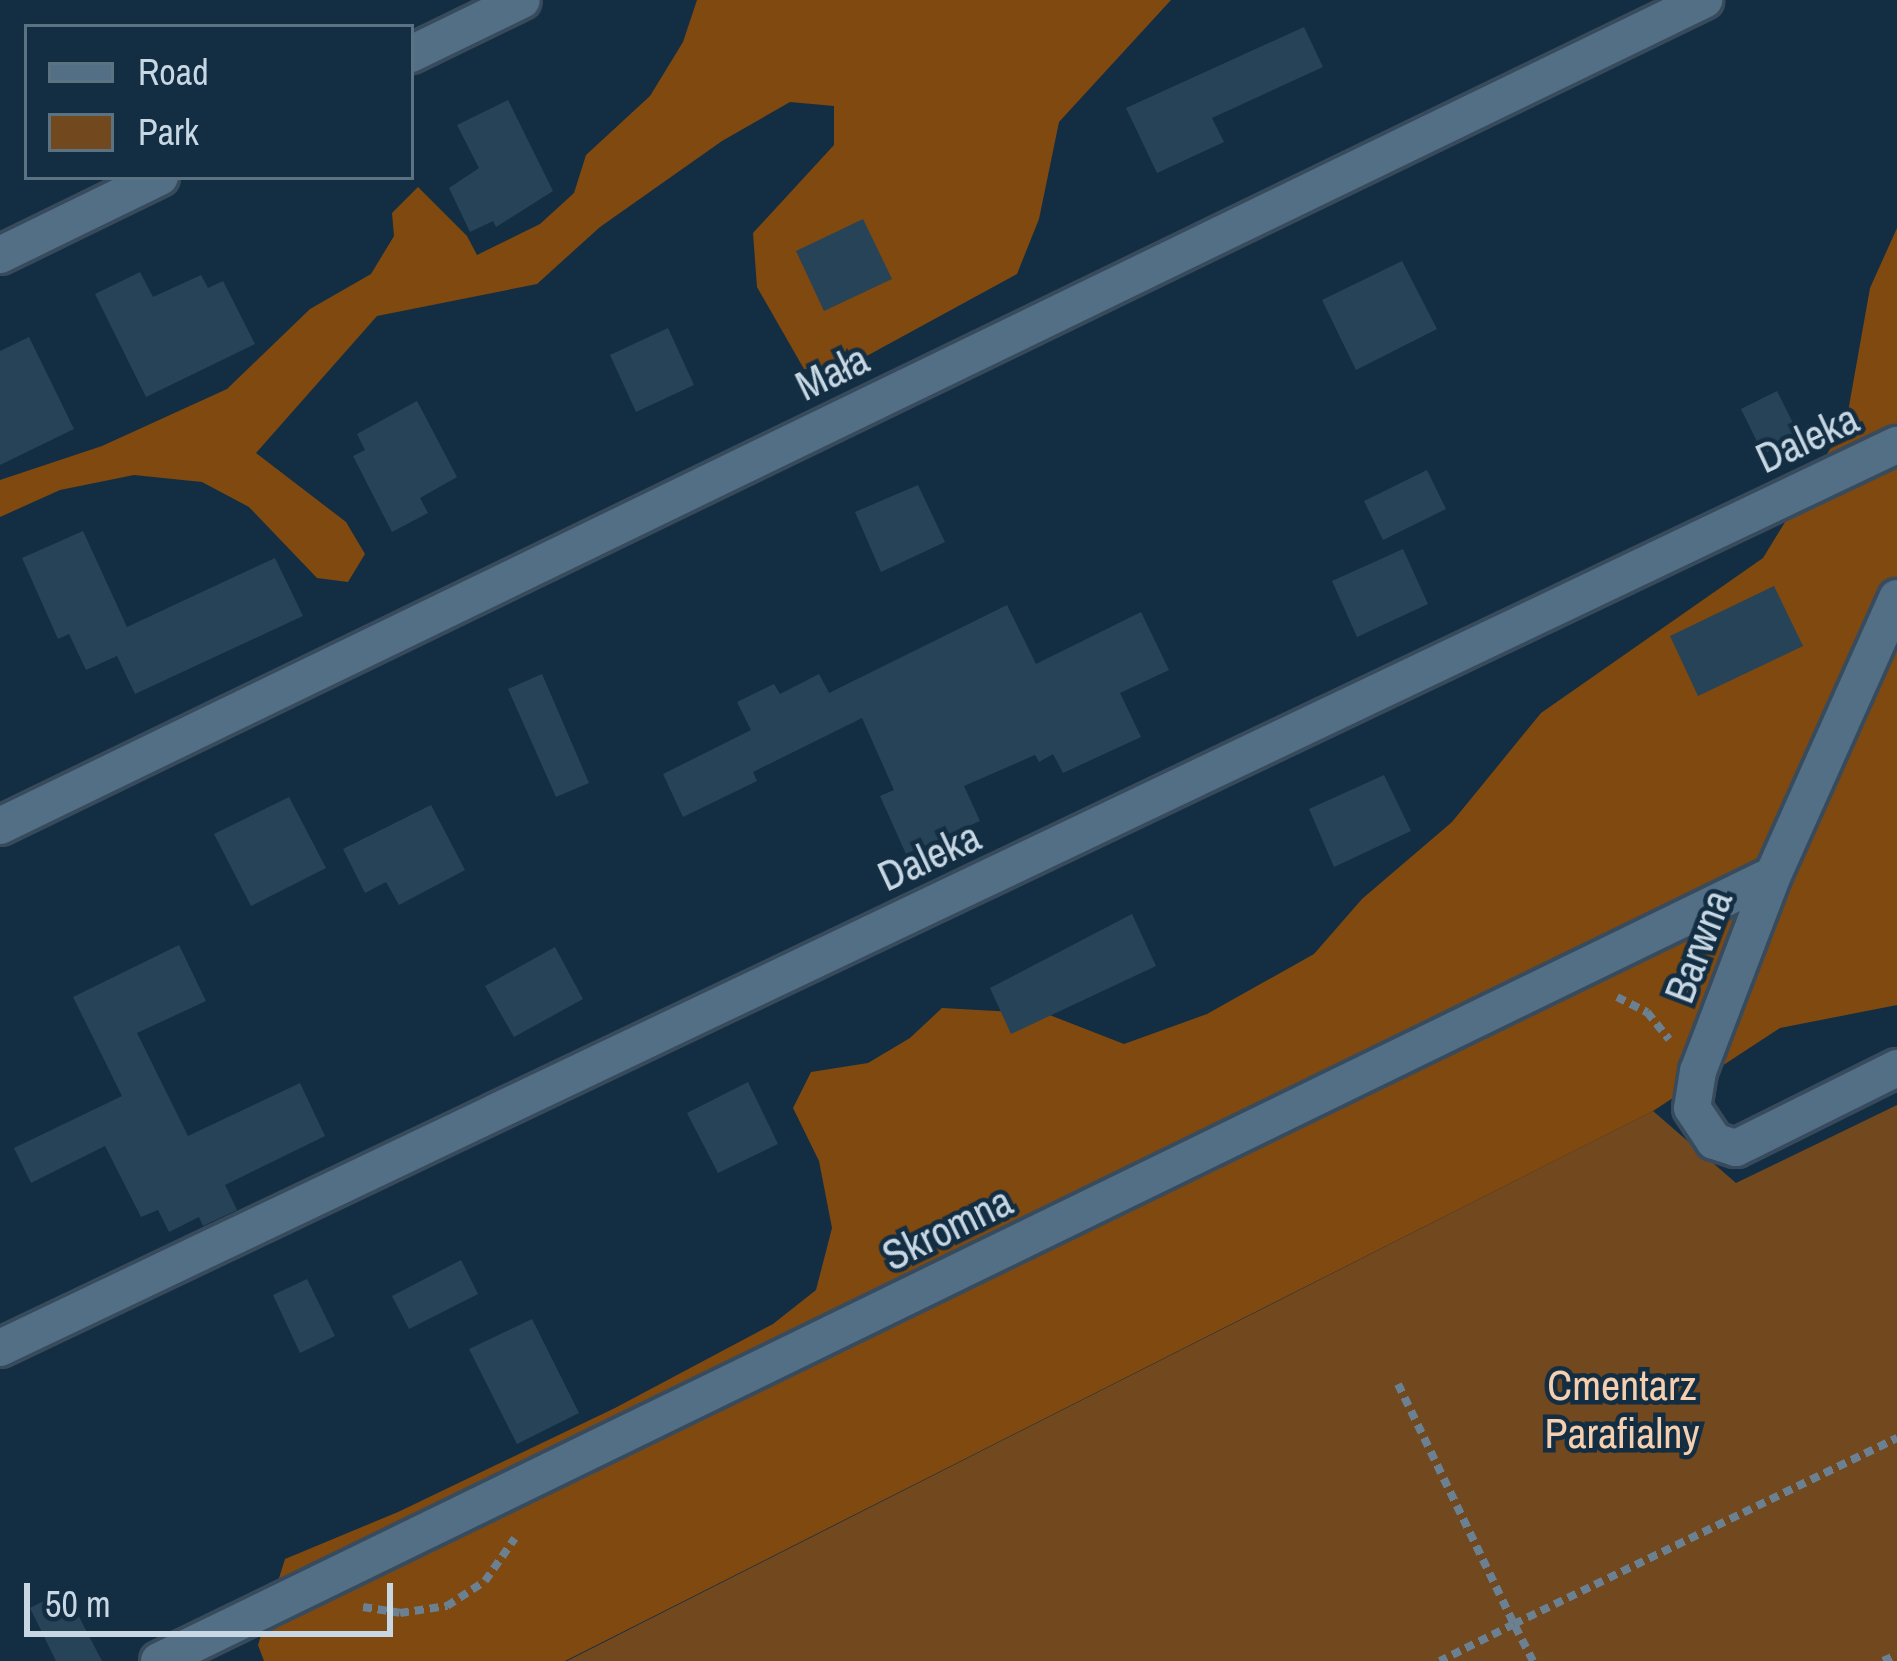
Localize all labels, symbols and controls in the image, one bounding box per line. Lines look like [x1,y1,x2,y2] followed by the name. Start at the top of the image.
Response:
[24,24,414,180] legend
[138,48,209,96] text: Road
[138,108,199,156] text: Park
[787,333,877,411] street label: Mała
[1748,393,1866,483] street label: Daleka
[870,811,988,901] street label: Daleka
[1654,882,1742,1010] street label: Barwna
[874,1175,1020,1281] street label: Skromna
[1544,1360,1700,1458] park label: Cmentarz Parafialny
[30,1559,399,1633] scale bar
[45,1580,111,1628] text: 50 m

